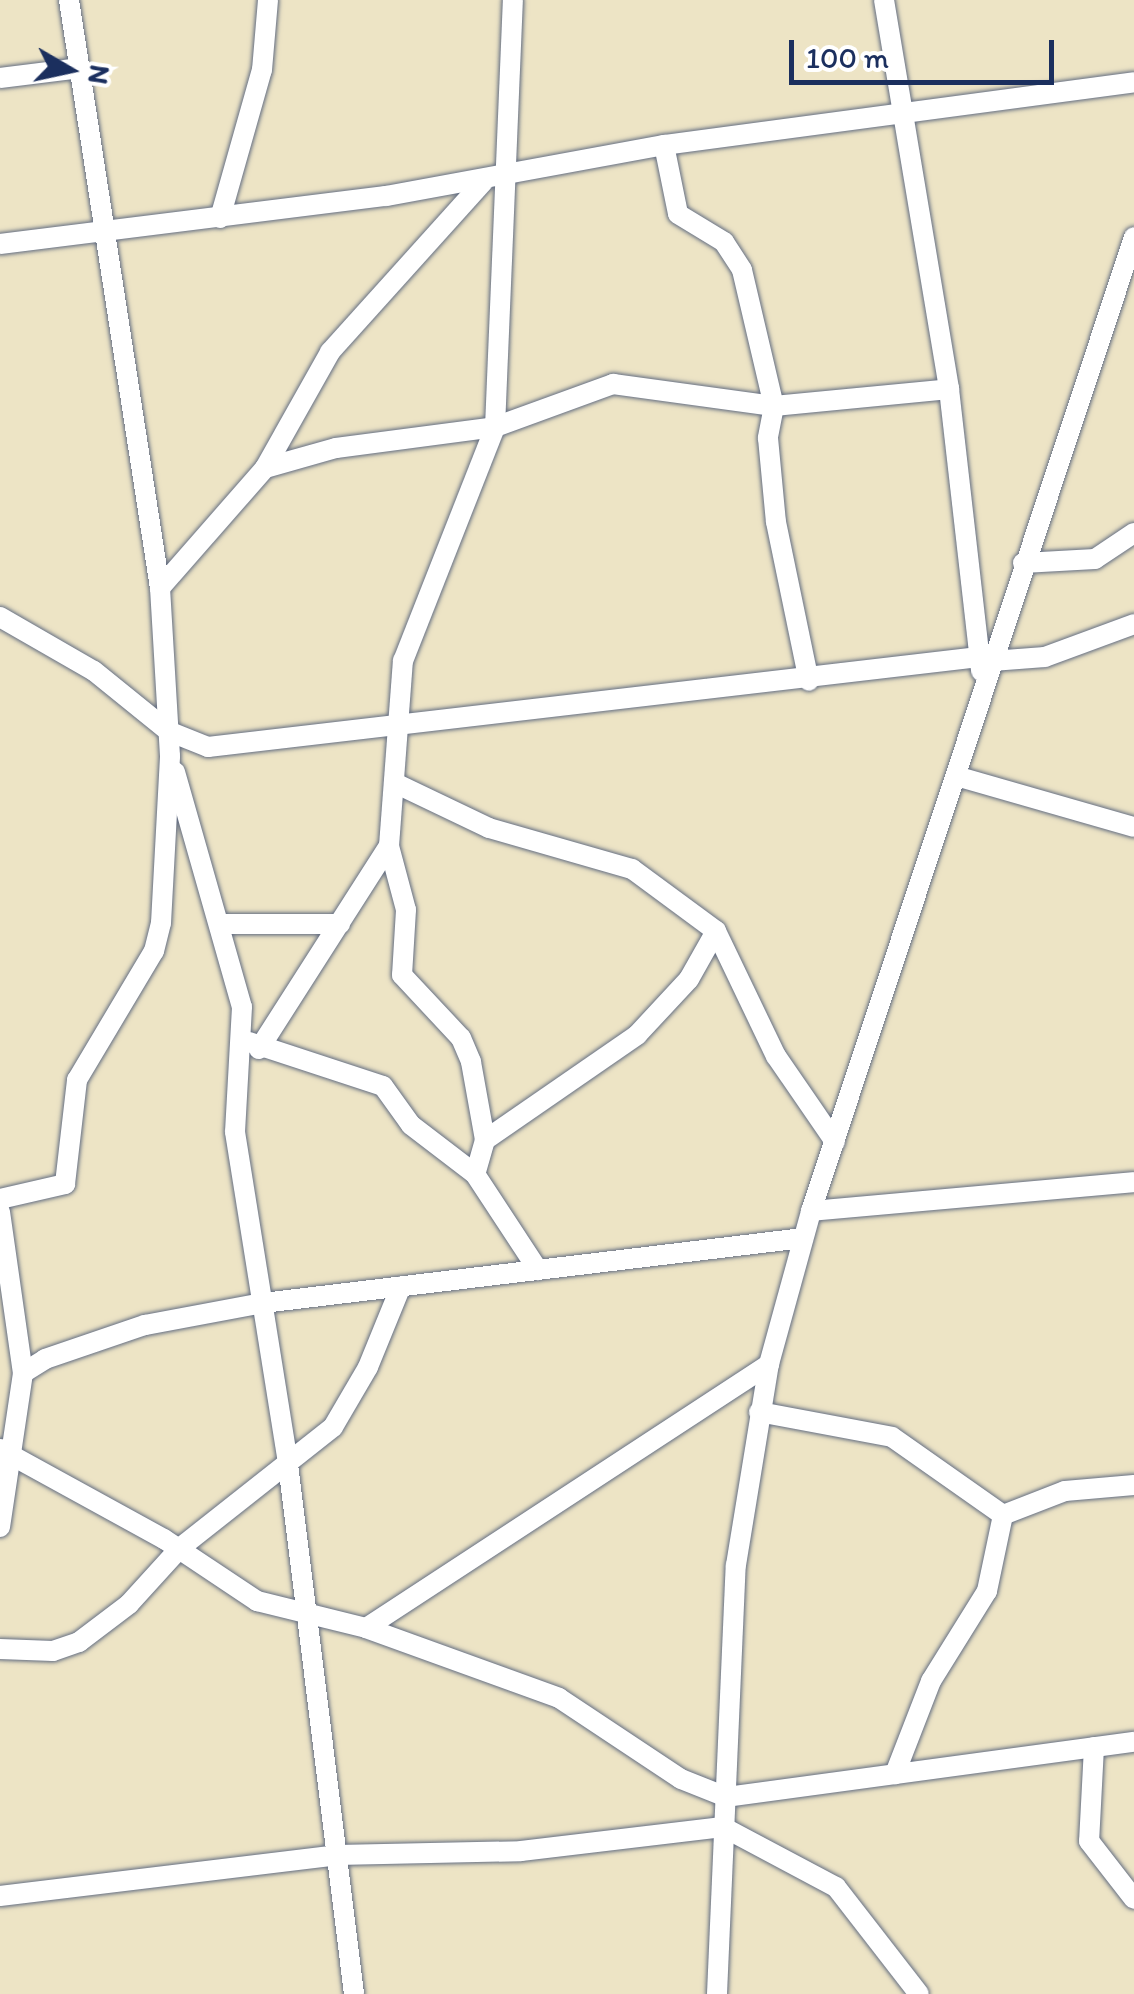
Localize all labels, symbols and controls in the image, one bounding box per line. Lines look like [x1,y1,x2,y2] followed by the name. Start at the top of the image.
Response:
[20,20,120,120] north arrow
[794,20,1059,82] scale bar
[806,39,889,76] text: 100 m
[81,63,118,87] text: N

